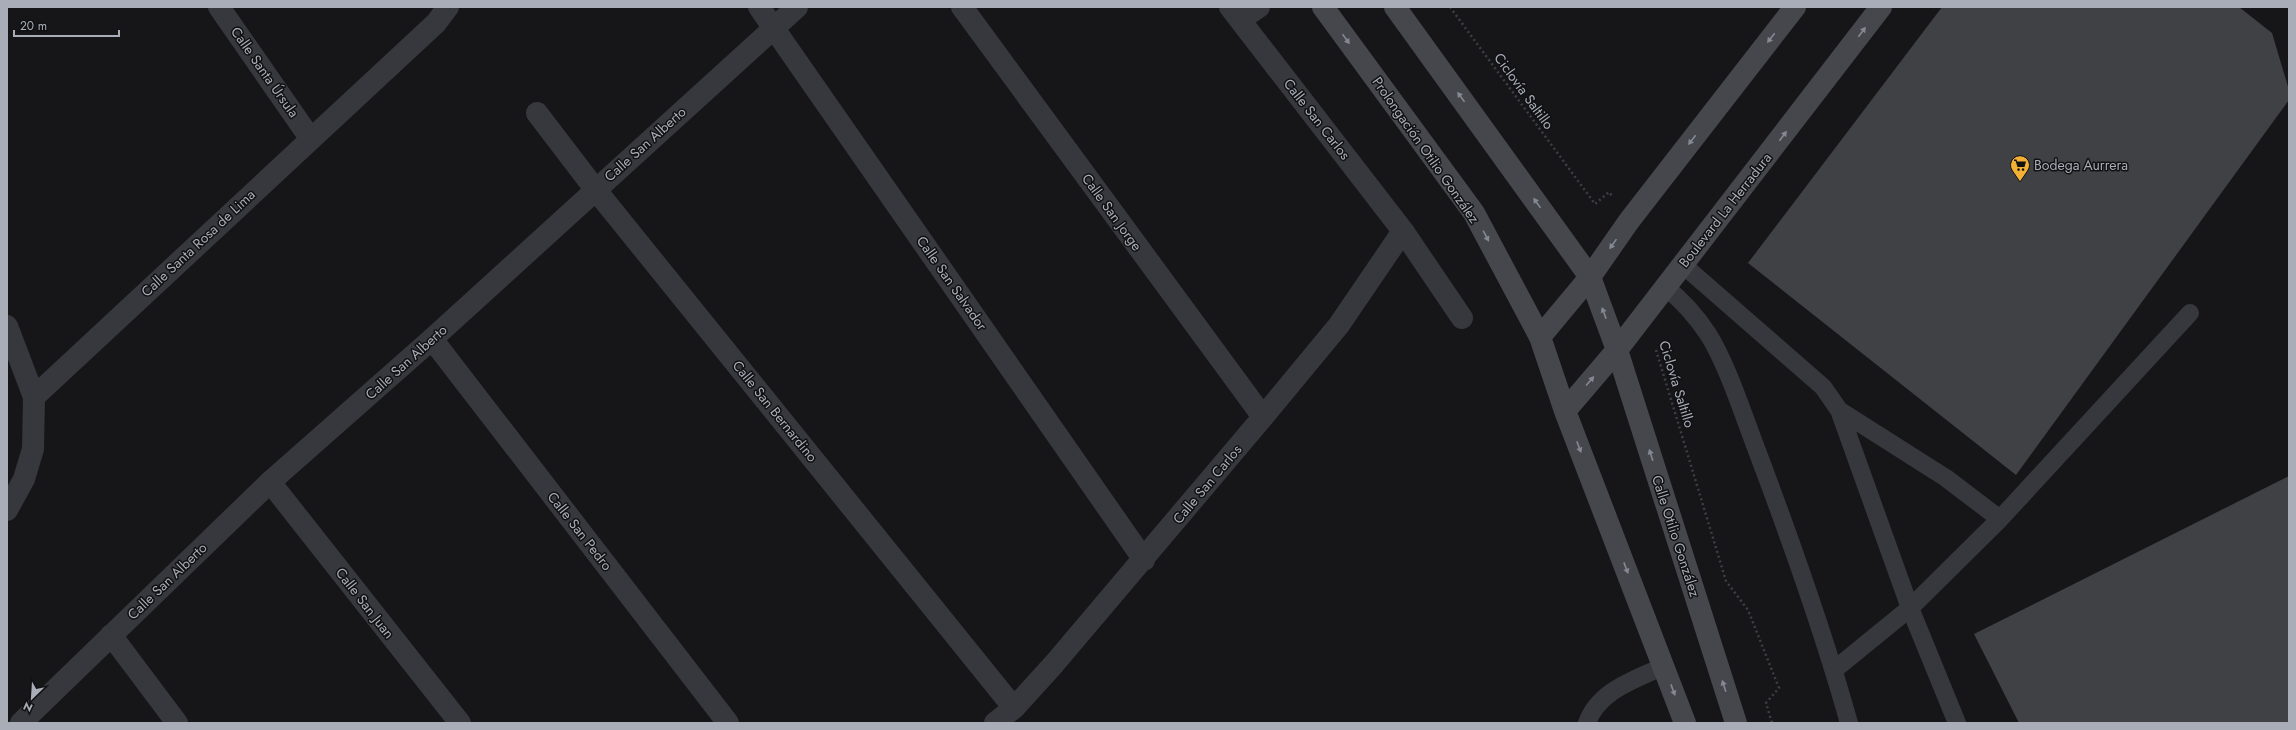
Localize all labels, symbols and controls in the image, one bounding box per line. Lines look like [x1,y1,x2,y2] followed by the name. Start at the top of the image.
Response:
[14,12,119,38] scale bar
[20,17,47,35] text: 20 m
[226,23,304,121] street label: Calle Santa Úrsula
[1857,27,1866,38] one-way arrow
[1767,32,1776,43] one-way arrow
[1342,33,1350,44] one-way arrow
[1489,49,1559,134] street label: Ciclovía Saltillo
[1368,73,1485,228] street label: Prolongación Otilio González
[1279,74,1355,164] street label: Calle San Carlos
[1457,92,1465,103] one-way arrow
[600,102,690,186] street label: Calle San Alberto
[1778,130,1787,141] one-way arrow
[1687,135,1696,146] one-way arrow
[1674,148,1776,272] street label: Boulevard La Herradura
[2009,154,2031,182] supermarket icon: Bodega Aurrera
[2034,155,2128,175] place label: Bodega Aurrera
[1077,169,1147,255] street label: Calle San Jorge
[137,185,259,301] street label: Calle Santa Rosa de Lima
[1533,198,1541,208] one-way arrow
[1482,230,1489,242] one-way arrow
[912,232,992,334] street label: Calle San Salvador
[1609,239,1617,249] one-way arrow
[1600,307,1606,319] one-way arrow
[361,320,451,404] street label: Calle San Alberto
[1654,338,1700,430] street label: Ciclovía Saltillo
[728,356,822,466] street label: Calle San Bernardino
[1586,376,1595,386] one-way arrow
[1168,440,1246,528] street label: Calle San Carlos
[1577,442,1583,454] one-way arrow
[1648,449,1654,461] one-way arrow
[1647,473,1705,600] street label: Calle Otilio González
[543,487,617,575] street label: Calle San Pedro
[123,538,211,624] street label: Calle San Alberto
[331,563,399,643] street label: Calle San Juan
[1624,563,1630,575] one-way arrow
[12,678,52,718] north arrow
[1721,680,1727,692] one-way arrow
[1670,684,1676,696] one-way arrow
[20,698,35,716] text: N

